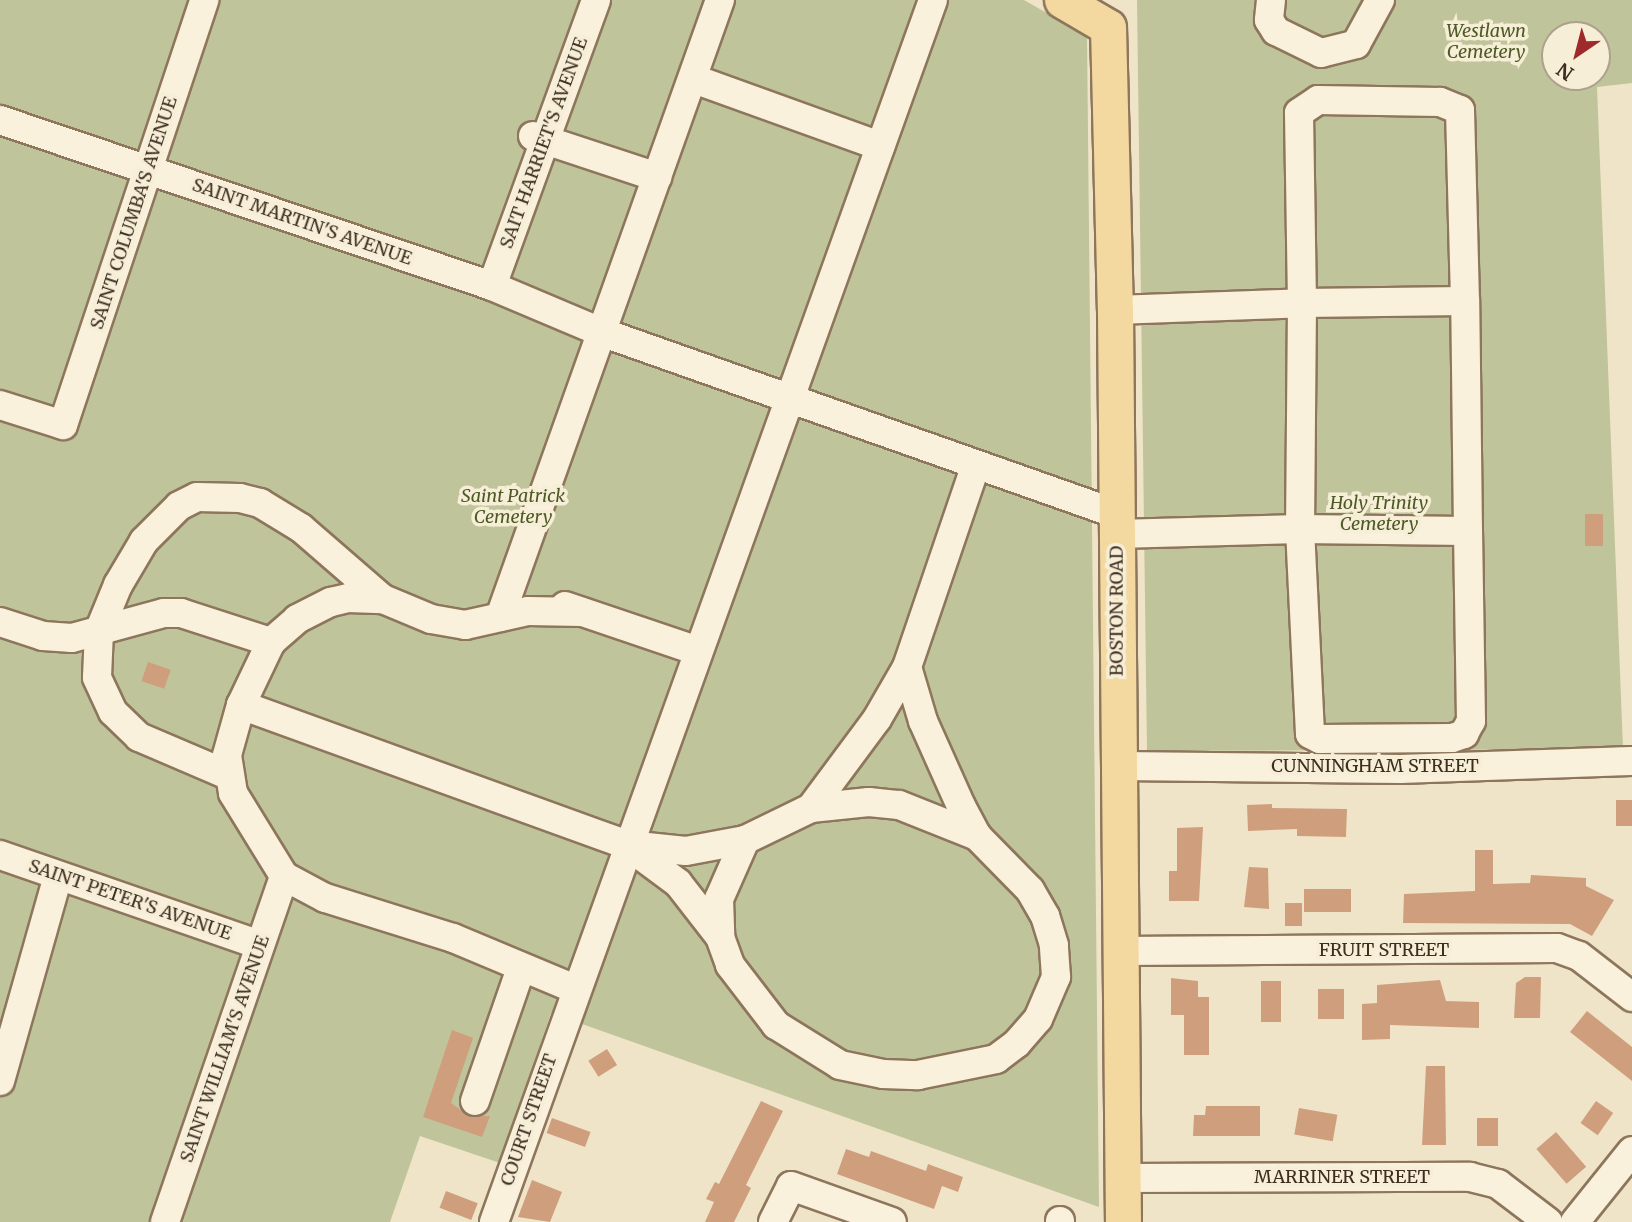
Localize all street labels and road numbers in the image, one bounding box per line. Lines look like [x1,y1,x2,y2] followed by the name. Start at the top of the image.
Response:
[496,34,592,252] street label: SAIT HARRIET'S AVENUE
[86,94,182,332] street label: SAINT COLUMBA'S AVENUE
[189,174,415,270] street label: SAINT MARTIN'S AVENUE
[1106,546,1128,676] street label: BOSTON ROAD
[1271,755,1479,777] street label: CUNNINGHAM STREET
[26,855,234,945] street label: SAINT PETER'S AVENUE
[176,933,274,1165] street label: SAINT WILLIAM'S AVENUE
[1319,939,1449,961] street label: FRUIT STREET
[496,1051,562,1189] street label: COURT STREET
[1254,1166,1430,1188] street label: MARRINER STREET

